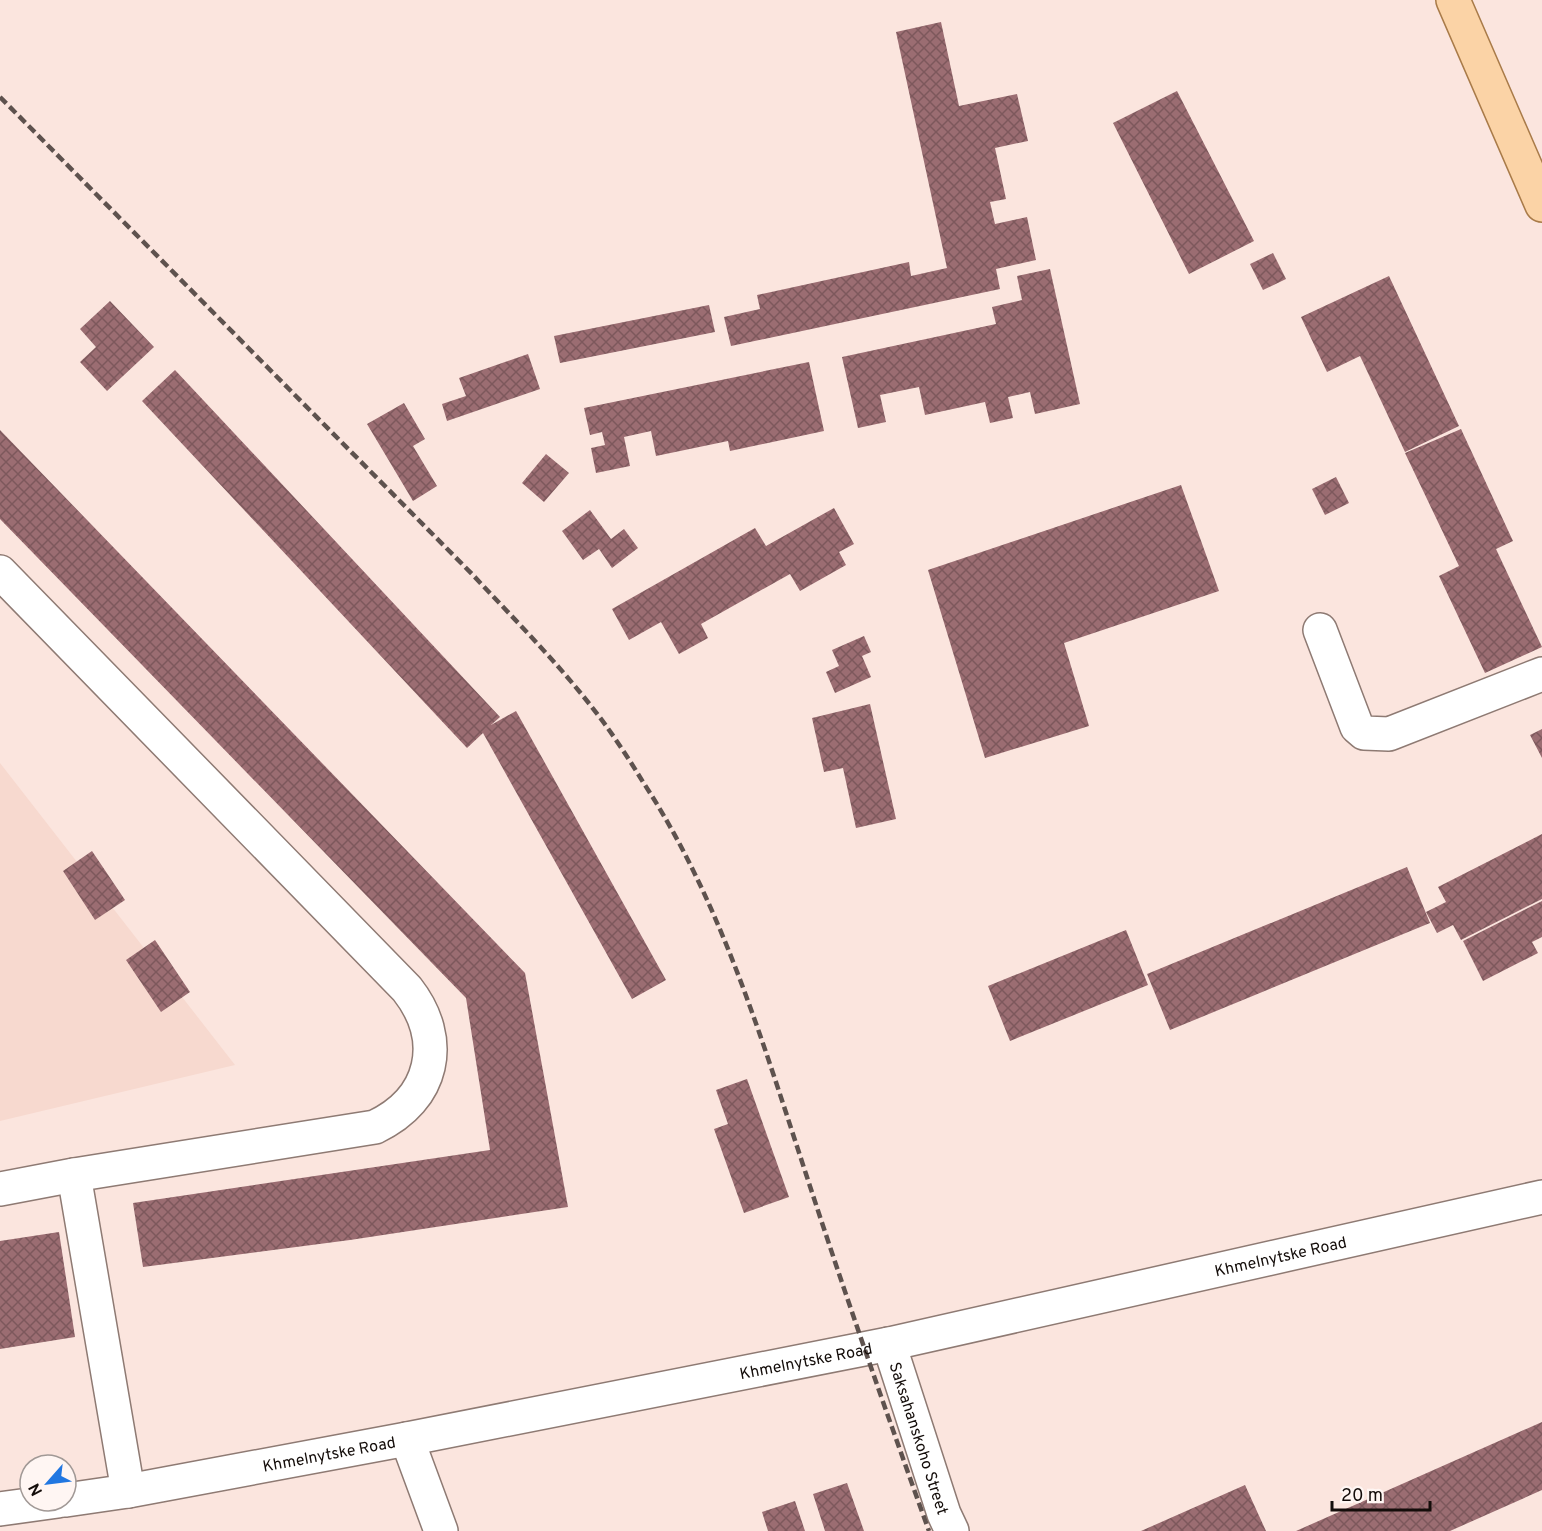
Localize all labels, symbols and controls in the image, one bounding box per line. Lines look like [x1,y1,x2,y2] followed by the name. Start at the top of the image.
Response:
[1213,1233,1349,1282] street label: Khmelnytske Road
[738,1339,874,1385] street label: Khmelnytske Road
[884,1360,952,1518] street label: Saksahanskoho Street
[261,1433,397,1478] street label: Khmelnytske Road
[18,1453,78,1513] north arrow
[1332,1474,1430,1512] scale bar
[25,1479,48,1499] text: N
[1341,1485,1383,1508] text: 20 m

